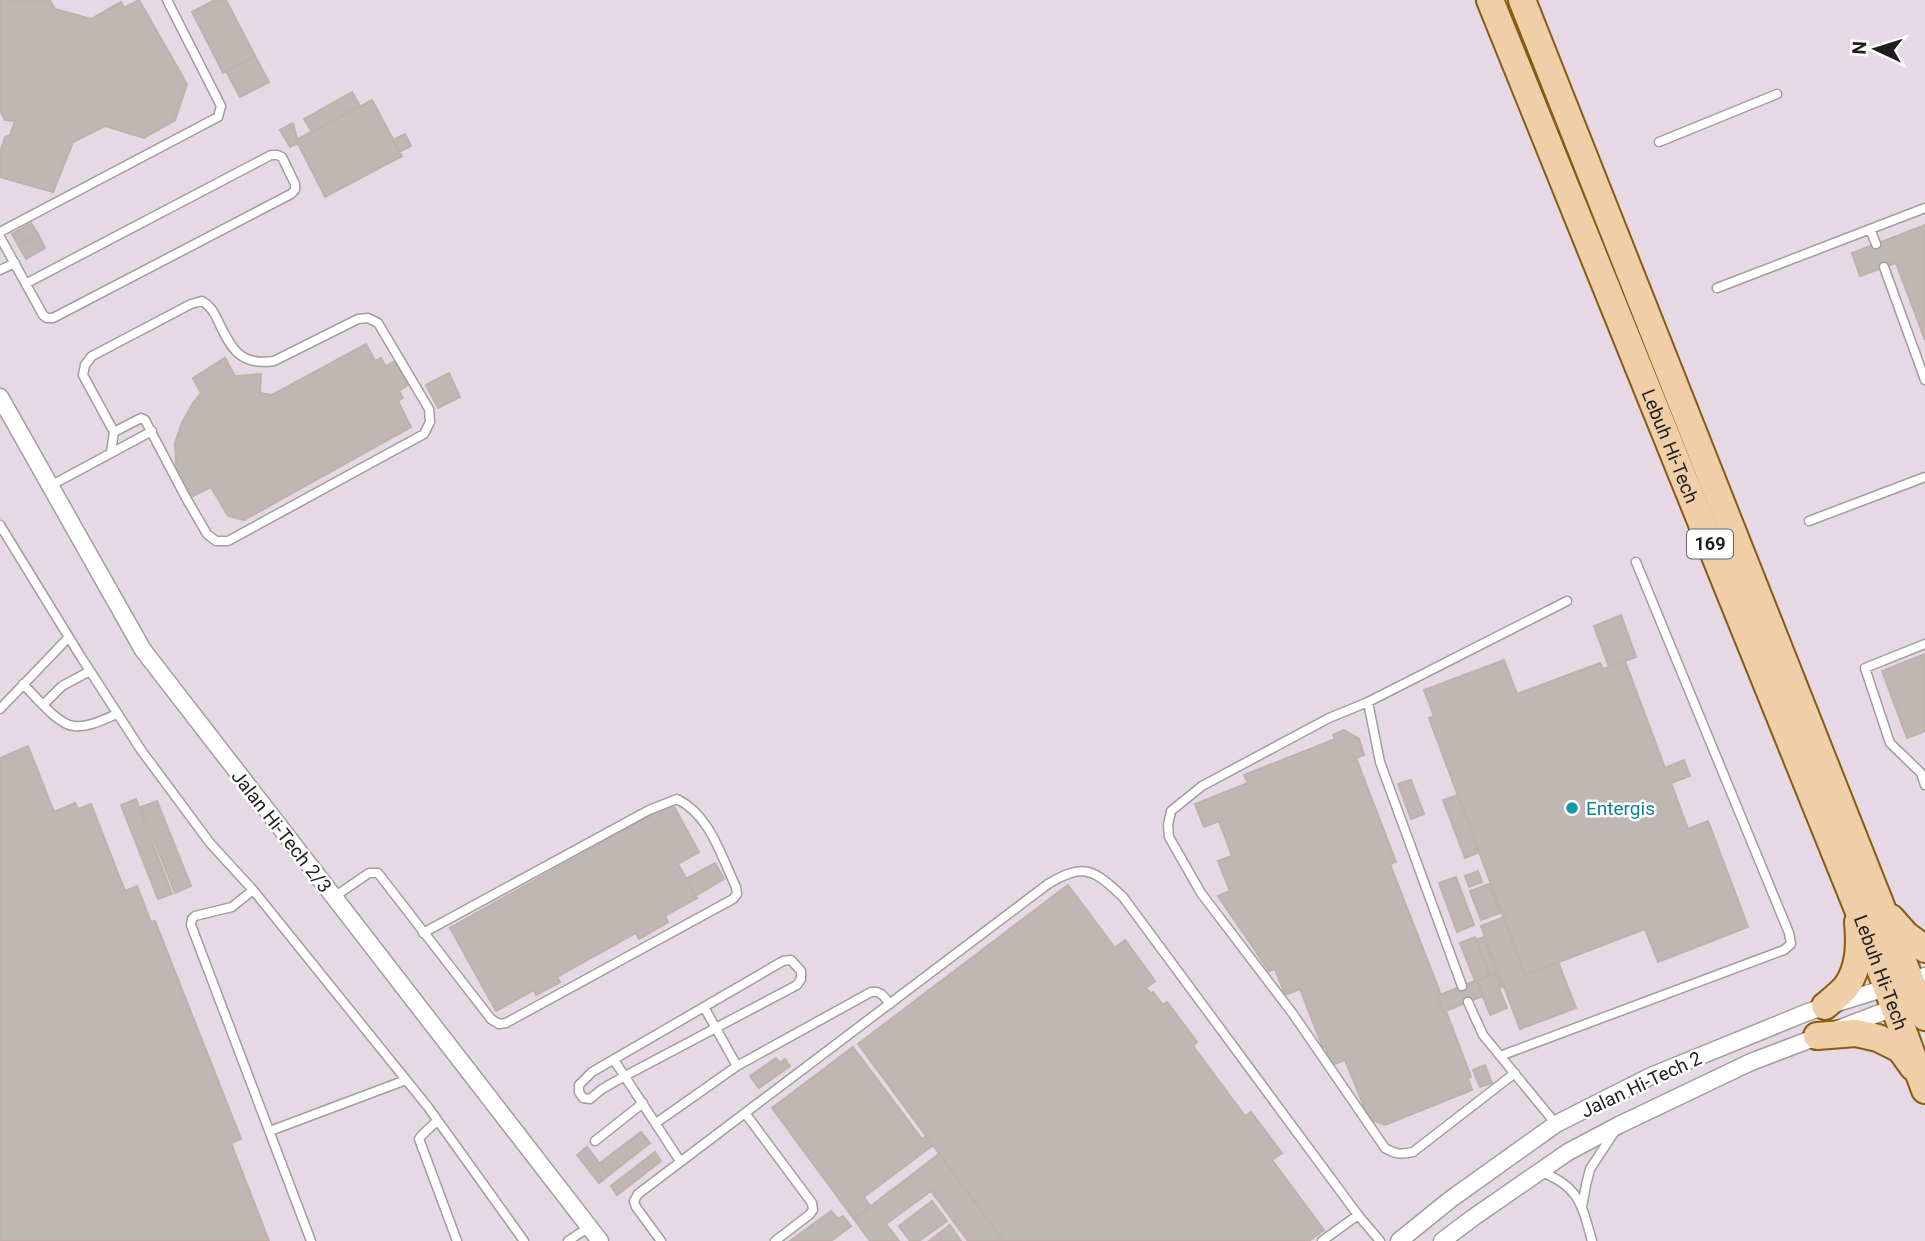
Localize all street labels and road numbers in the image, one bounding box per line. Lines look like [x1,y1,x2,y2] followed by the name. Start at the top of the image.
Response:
[1637,386,1703,506] street label: Lebuh Hi-Tech
[1687,530,1733,558] road number: 169
[227,765,337,897] street label: Jalan Hi-Tech 2/3
[1849,912,1913,1033] street label: Lebuh Hi-Tech
[1577,1046,1705,1122] street label: Jalan Hi-Tech 2

